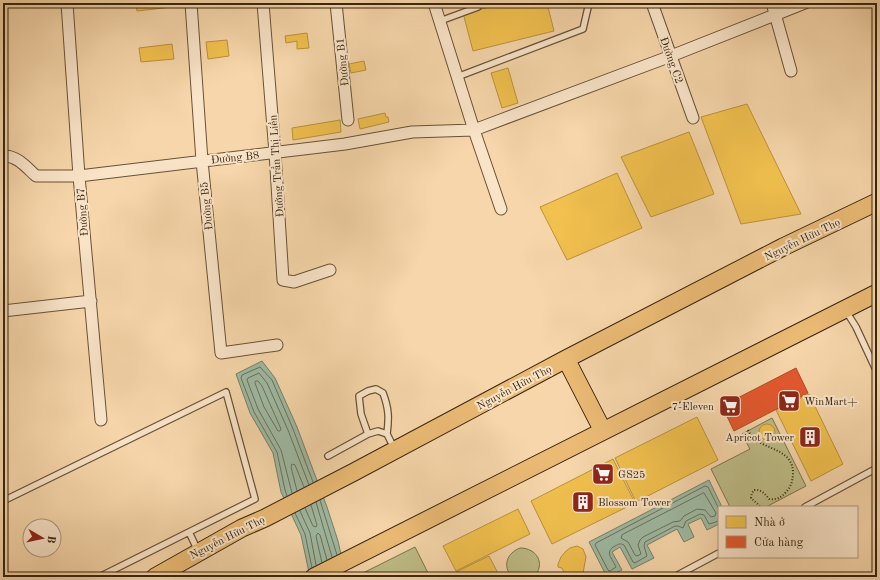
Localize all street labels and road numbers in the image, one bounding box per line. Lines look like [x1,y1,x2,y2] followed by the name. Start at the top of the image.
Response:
[657,36,684,85] street label: Đường C2
[335,37,352,87] street label: Đường B1
[267,114,287,218] street label: Đường Trần Thị Liền
[210,150,260,167] street label: Đường B8
[199,181,216,231] street label: Đường B5
[76,187,91,237] street label: Đường B7
[763,216,842,263] street label: Nguyễn Hữu Thọ
[475,363,554,413] street label: Nguyễn Hữu Thọ
[188,514,267,562] street label: Nguyễn Hữu Thọ

